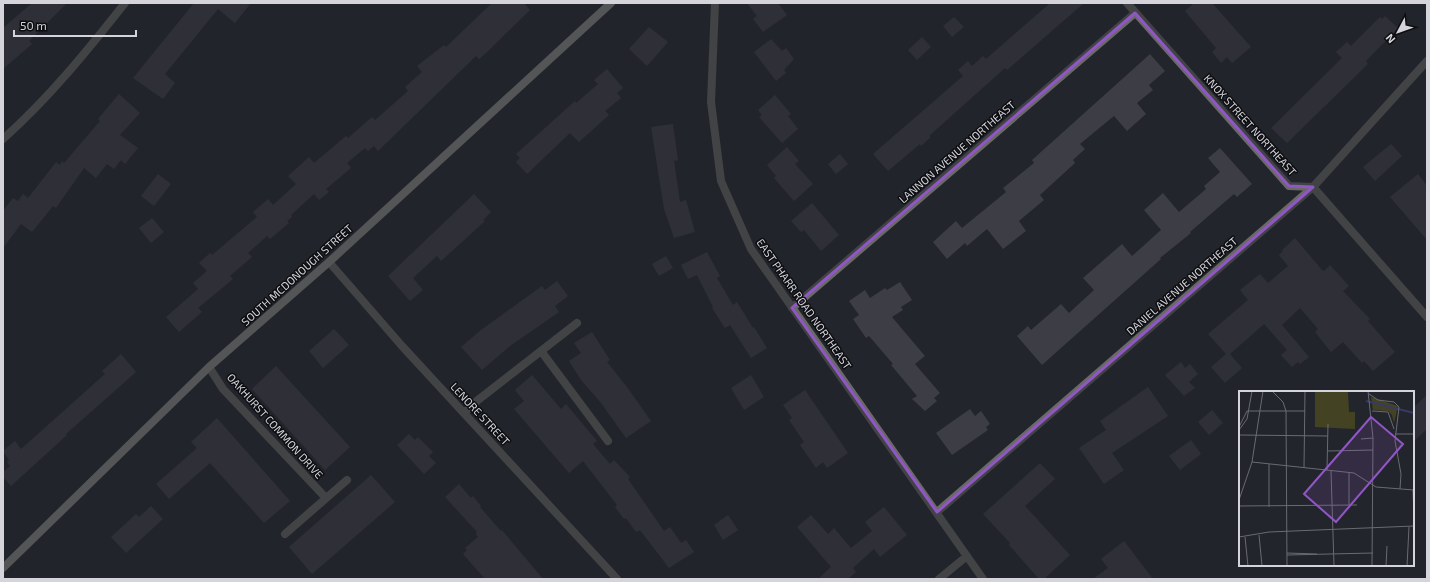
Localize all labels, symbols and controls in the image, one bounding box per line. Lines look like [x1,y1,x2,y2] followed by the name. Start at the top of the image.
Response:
[14,12,136,38] scale bar
[1378,12,1418,52] north arrow
[20,18,47,32] text: 50 m
[1383,32,1398,46] text: N
[1201,71,1300,178] street label: KNOX STREET NORTHEAST
[896,97,1018,206] street label: LANNON AVENUE NORTHEAST
[239,221,355,328] street label: SOUTH MCDONOUGH STREET
[1124,234,1240,337] street label: DANIEL AVENUE NORTHEAST
[754,236,855,372] street label: EAST PHARR ROAD NORTHEAST
[225,370,326,481] street label: OAKHURST COMMON DRIVE
[448,380,513,448] street label: LENORE STREET
[1239,391,1414,566] inset map

